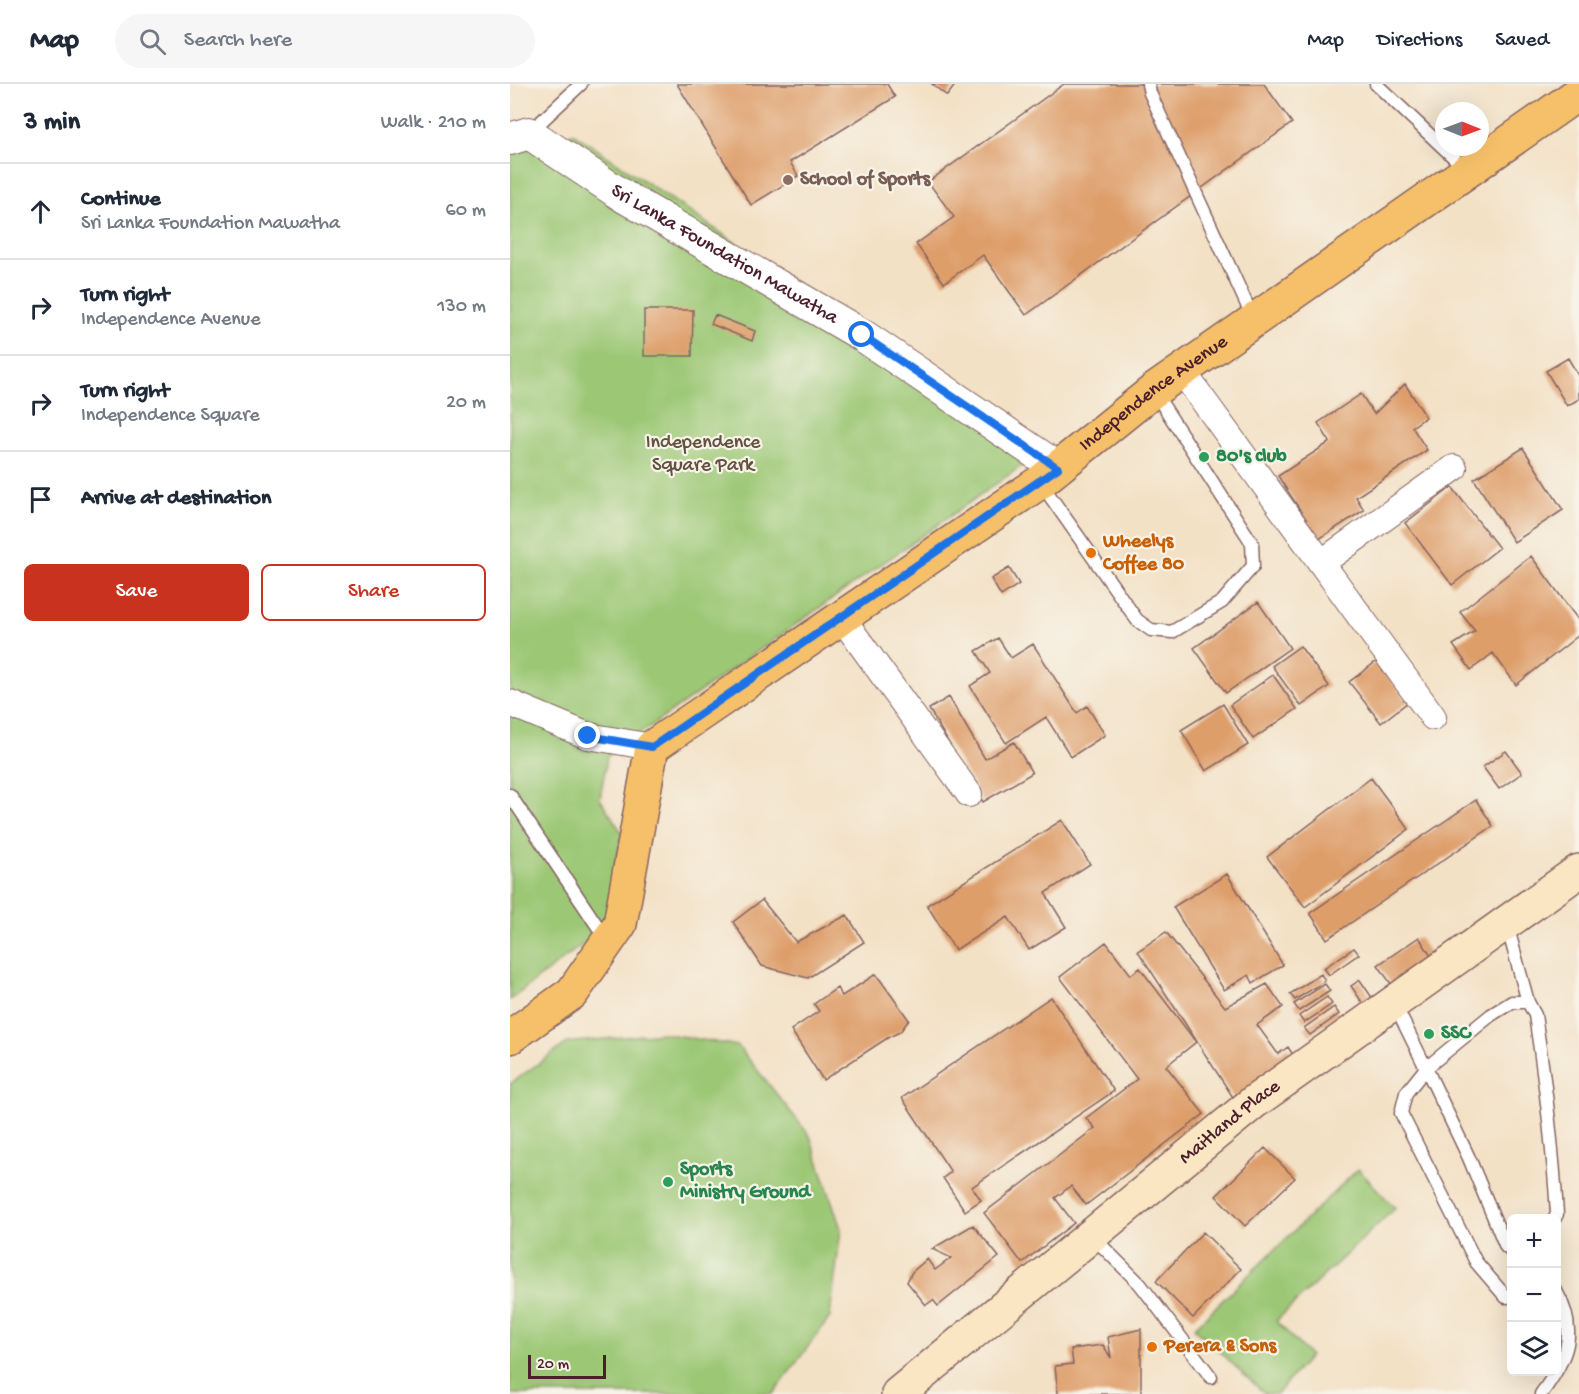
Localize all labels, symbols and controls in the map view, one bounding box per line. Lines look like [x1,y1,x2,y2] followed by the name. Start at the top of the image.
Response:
[115,14,535,68] search box
[30,25,79,58] text: Map
[136,25,169,58] icon: search
[184,28,292,54] text: Search here
[1307,29,1344,54] text: Map
[1377,29,1462,54] text: Directions
[1495,29,1549,54] text: Saved
[1435,102,1489,156] north arrow
[24,108,80,139] text: 3 min
[381,112,486,135] text: Walk · 210 m
[800,169,932,192] place label: School of Sports
[781,173,795,187] marker: School of Sports
[606,179,843,330] street label: Sri Lanka Foundation Mawatha
[81,187,161,213] text: Continue
[24,195,57,228] icon: ahead
[446,200,486,223] text: 60 m
[81,213,340,236] text: Sri Lanka Foundation Mawatha
[81,283,169,309] text: Turn right
[24,291,57,324] icon: right
[437,296,486,319] text: 130 m
[81,309,261,332] text: Independence Avenue
[848,321,874,347] route start
[1075,330,1233,457] street label: Independence Avenue
[81,379,169,405] text: Turn right
[24,387,57,420] icon: right
[446,392,486,415] text: 20 m
[81,405,260,428] text: Independence Square
[646,432,761,478] park label: Independence Square Park
[1216,446,1287,469] place label: 80's club
[1197,450,1211,464] marker: 80's club
[24,483,57,516] icon: arrive
[81,486,271,512] text: Arrive at destination
[1102,531,1185,577] place label: Wheelys Coffee 80
[1084,546,1098,560] marker: Wheelys Coffee 80
[24,564,249,621] button: Save
[261,564,486,621] button: Share
[574,722,600,748] route end
[1441,1023,1473,1046] place label: SSC
[1422,1027,1436,1041] marker: SSC
[1175,1075,1286,1170] street label: Maitland Place
[680,1159,812,1205] place label: Sports Ministry Ground
[661,1175,675,1189] marker: Sports Ministry Ground
[1507,1214,1561,1376] map controls
[1507,1214,1561,1268] button: +
[1507,1268,1561,1322] button: −
[1507,1322,1561,1376] button: layers
[1163,1336,1278,1359] place label: Perera & Sons
[1145,1340,1159,1354] marker: Perera & Sons
[528,1352,606,1380] scale bar
[537,1356,569,1375] text: 20 m

